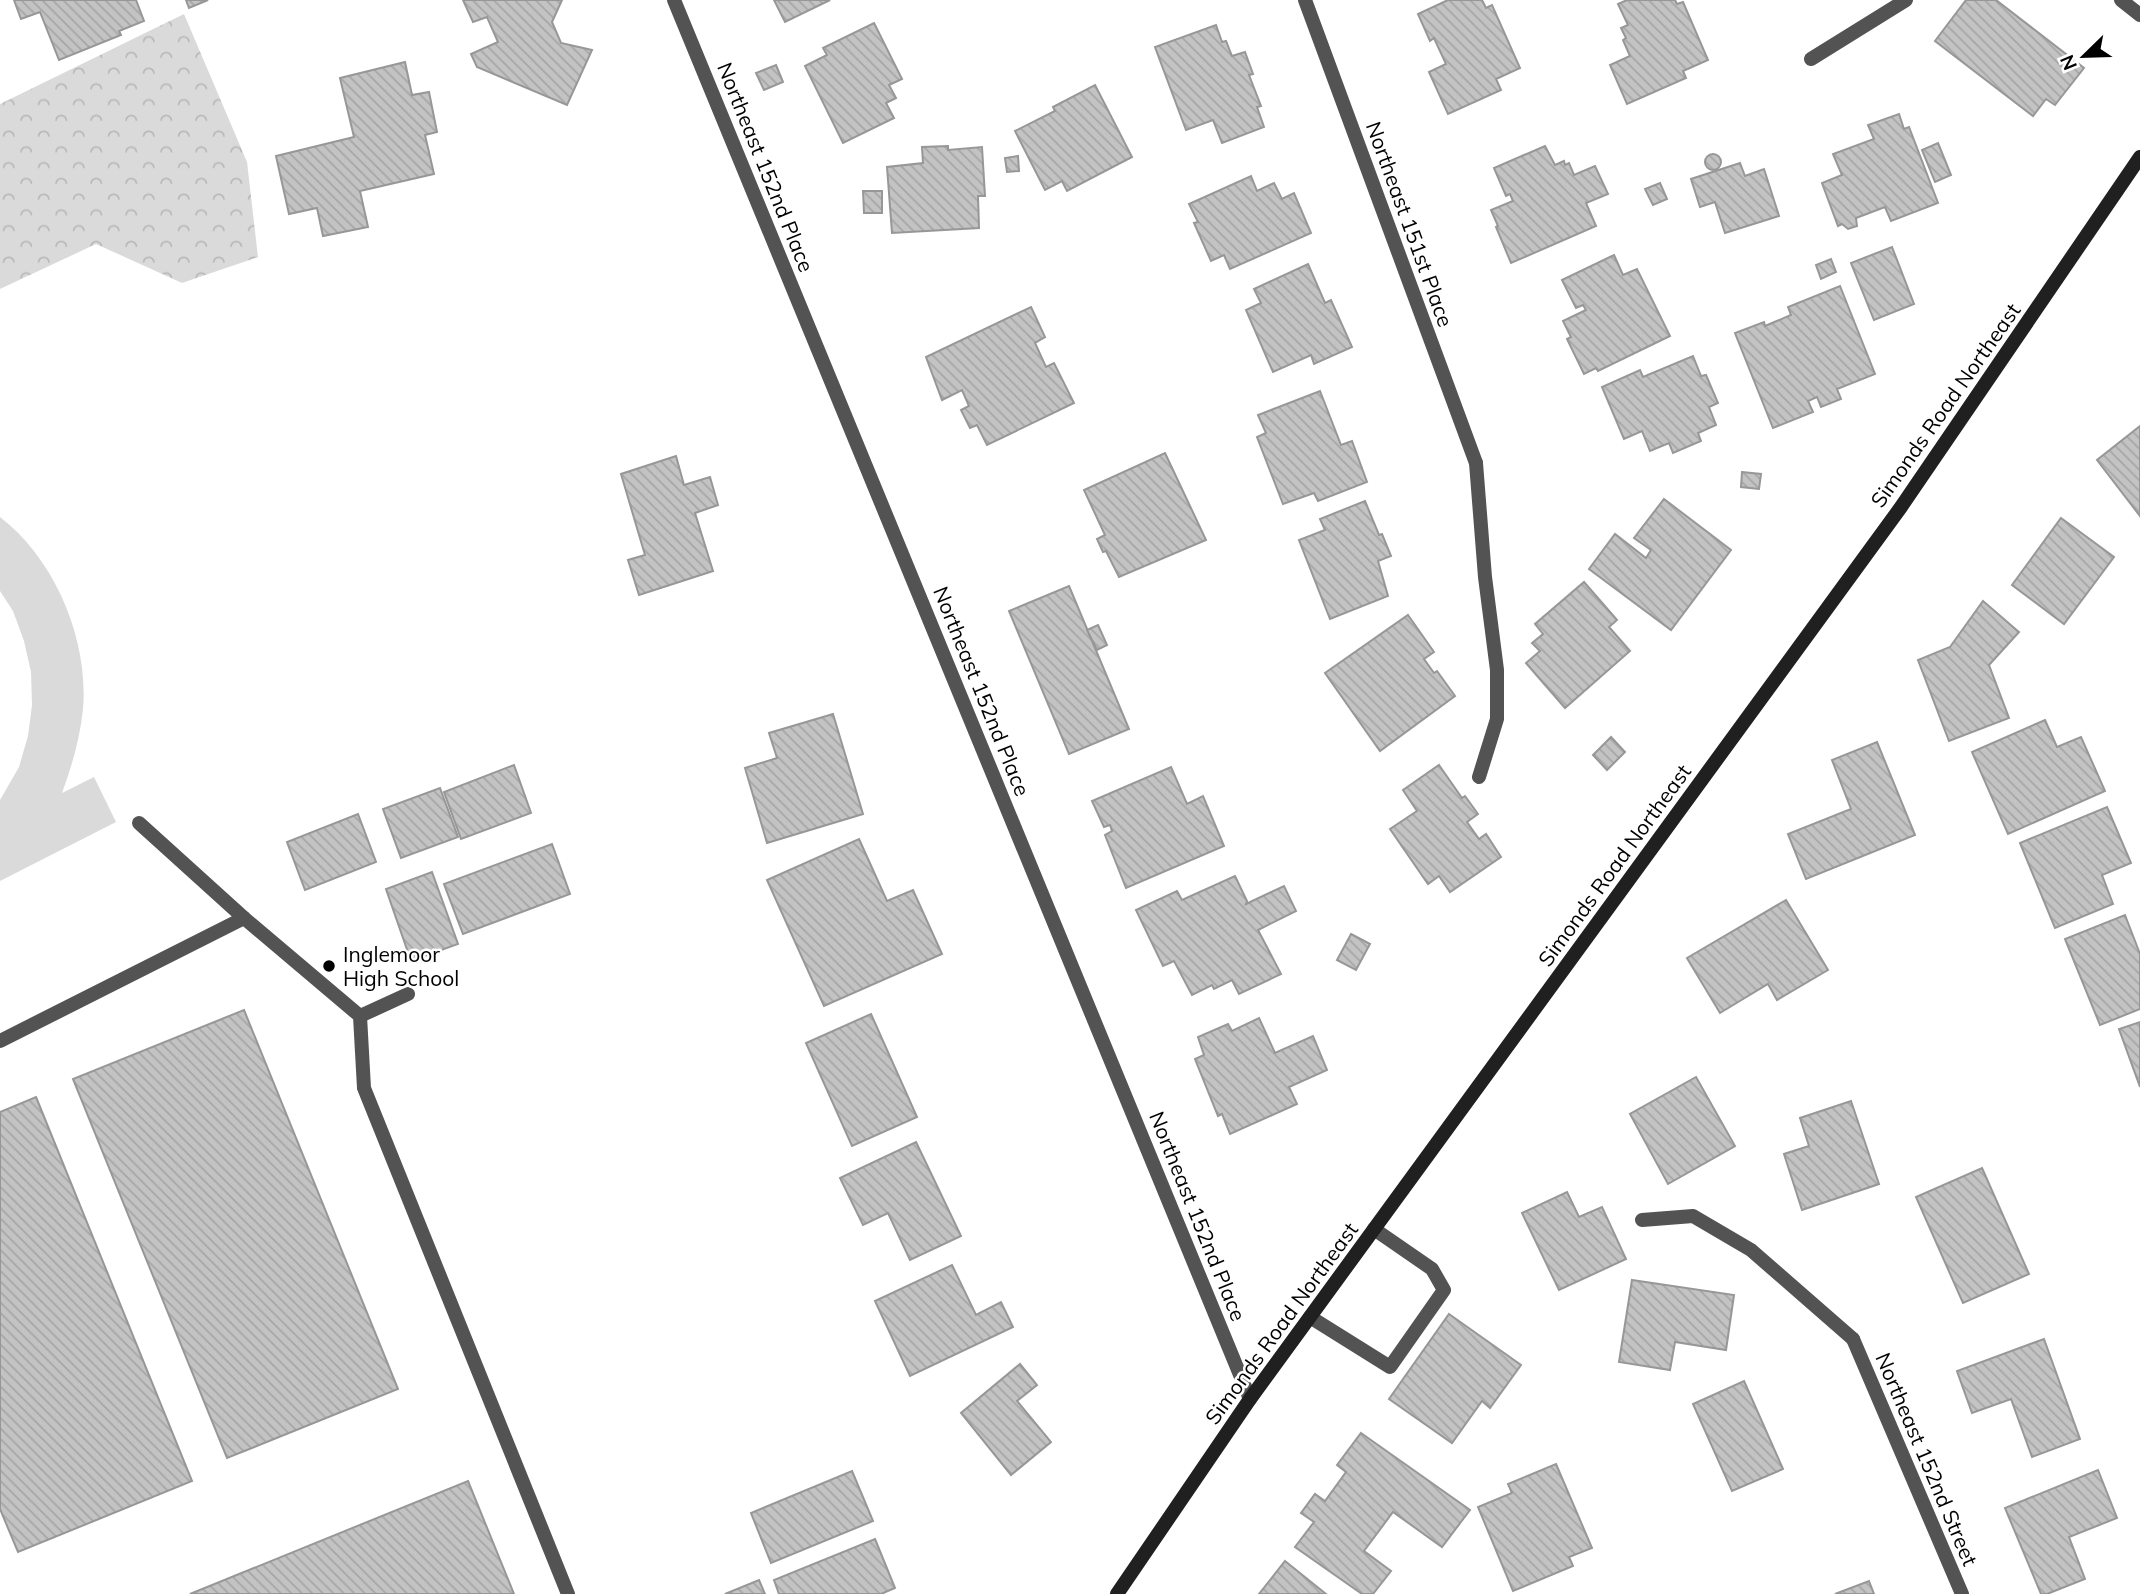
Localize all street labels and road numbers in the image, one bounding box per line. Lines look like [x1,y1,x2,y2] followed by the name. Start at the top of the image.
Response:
[712,58,820,276] street label: Northeast 152nd Place
[1361,118,1459,330] street label: Northeast 151st Place
[1865,298,2025,512] street label: Simonds Road Northeast
[928,582,1036,800] street label: Northeast 152nd Place
[1532,759,1696,971] street label: Simonds Road Northeast
[1144,1107,1252,1325] street label: Northeast 152nd Place
[1199,1217,1363,1429] street label: Simonds Road Northeast
[1870,1349,1984,1569] street label: Northeast 152nd Street

